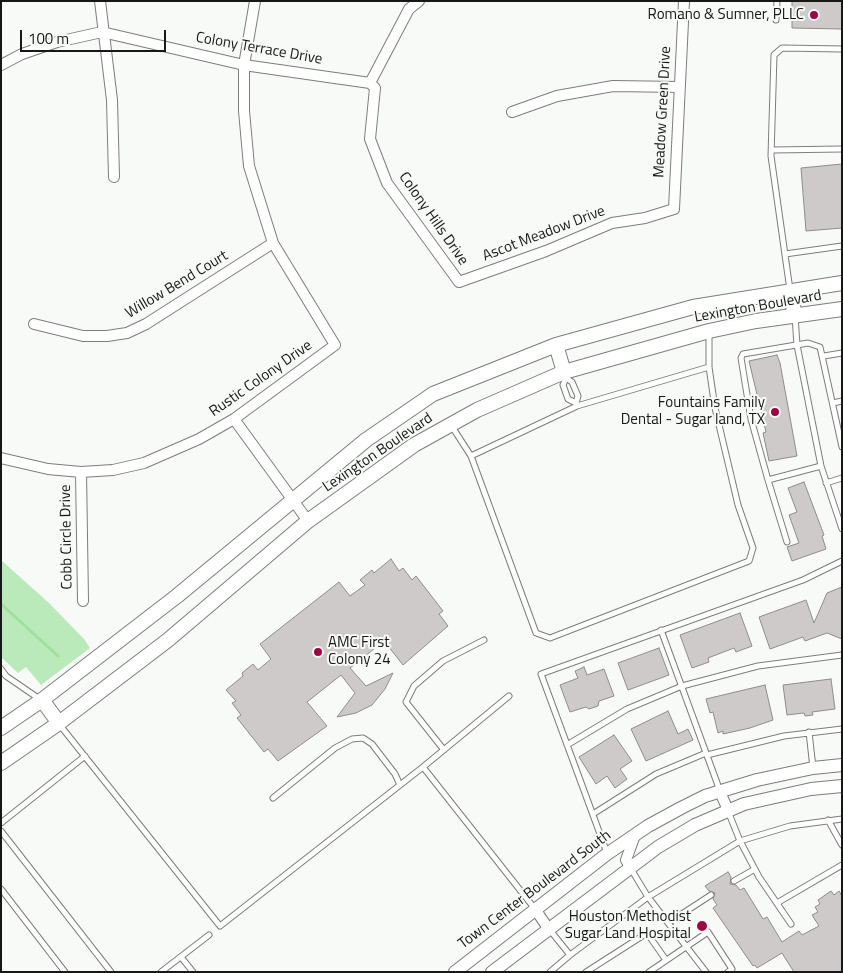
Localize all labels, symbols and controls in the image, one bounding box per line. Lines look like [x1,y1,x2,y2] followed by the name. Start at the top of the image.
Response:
[648,6,804,24] place label: Romano & Sumner, PLLC
[808,9,820,21] marker: Romano & Sumner, PLLC
[22,20,169,52] scale bar
[28,27,69,50] text: 100 m
[194,29,324,69] street label: Colony Terrace Drive
[651,46,675,178] street label: Meadow Green Drive
[394,169,472,269] street label: Colony Hills Drive
[480,202,608,266] street label: Ascot Meadow Drive
[122,247,232,323] street label: Willow Bend Court
[693,287,823,327] street label: Lexington Boulevard
[206,337,316,421] street label: Rustic Colony Drive
[621,394,765,429] place label: Fountains Family Dental - Sugar land, TX
[769,406,781,418] marker: Fountains Family Dental - Sugar land, TX
[320,410,436,496] street label: Lexington Boulevard
[57,484,77,590] street label: Cobb Circle Drive
[328,634,391,669] place label: AMC First Colony 24
[312,646,324,658] marker: AMC First Colony 24
[455,827,615,953] street label: Town Center Boulevard South
[565,908,691,943] place label: Houston Methodist Sugar Land Hospital
[695,919,709,933] marker: Houston Methodist Sugar Land Hospital

